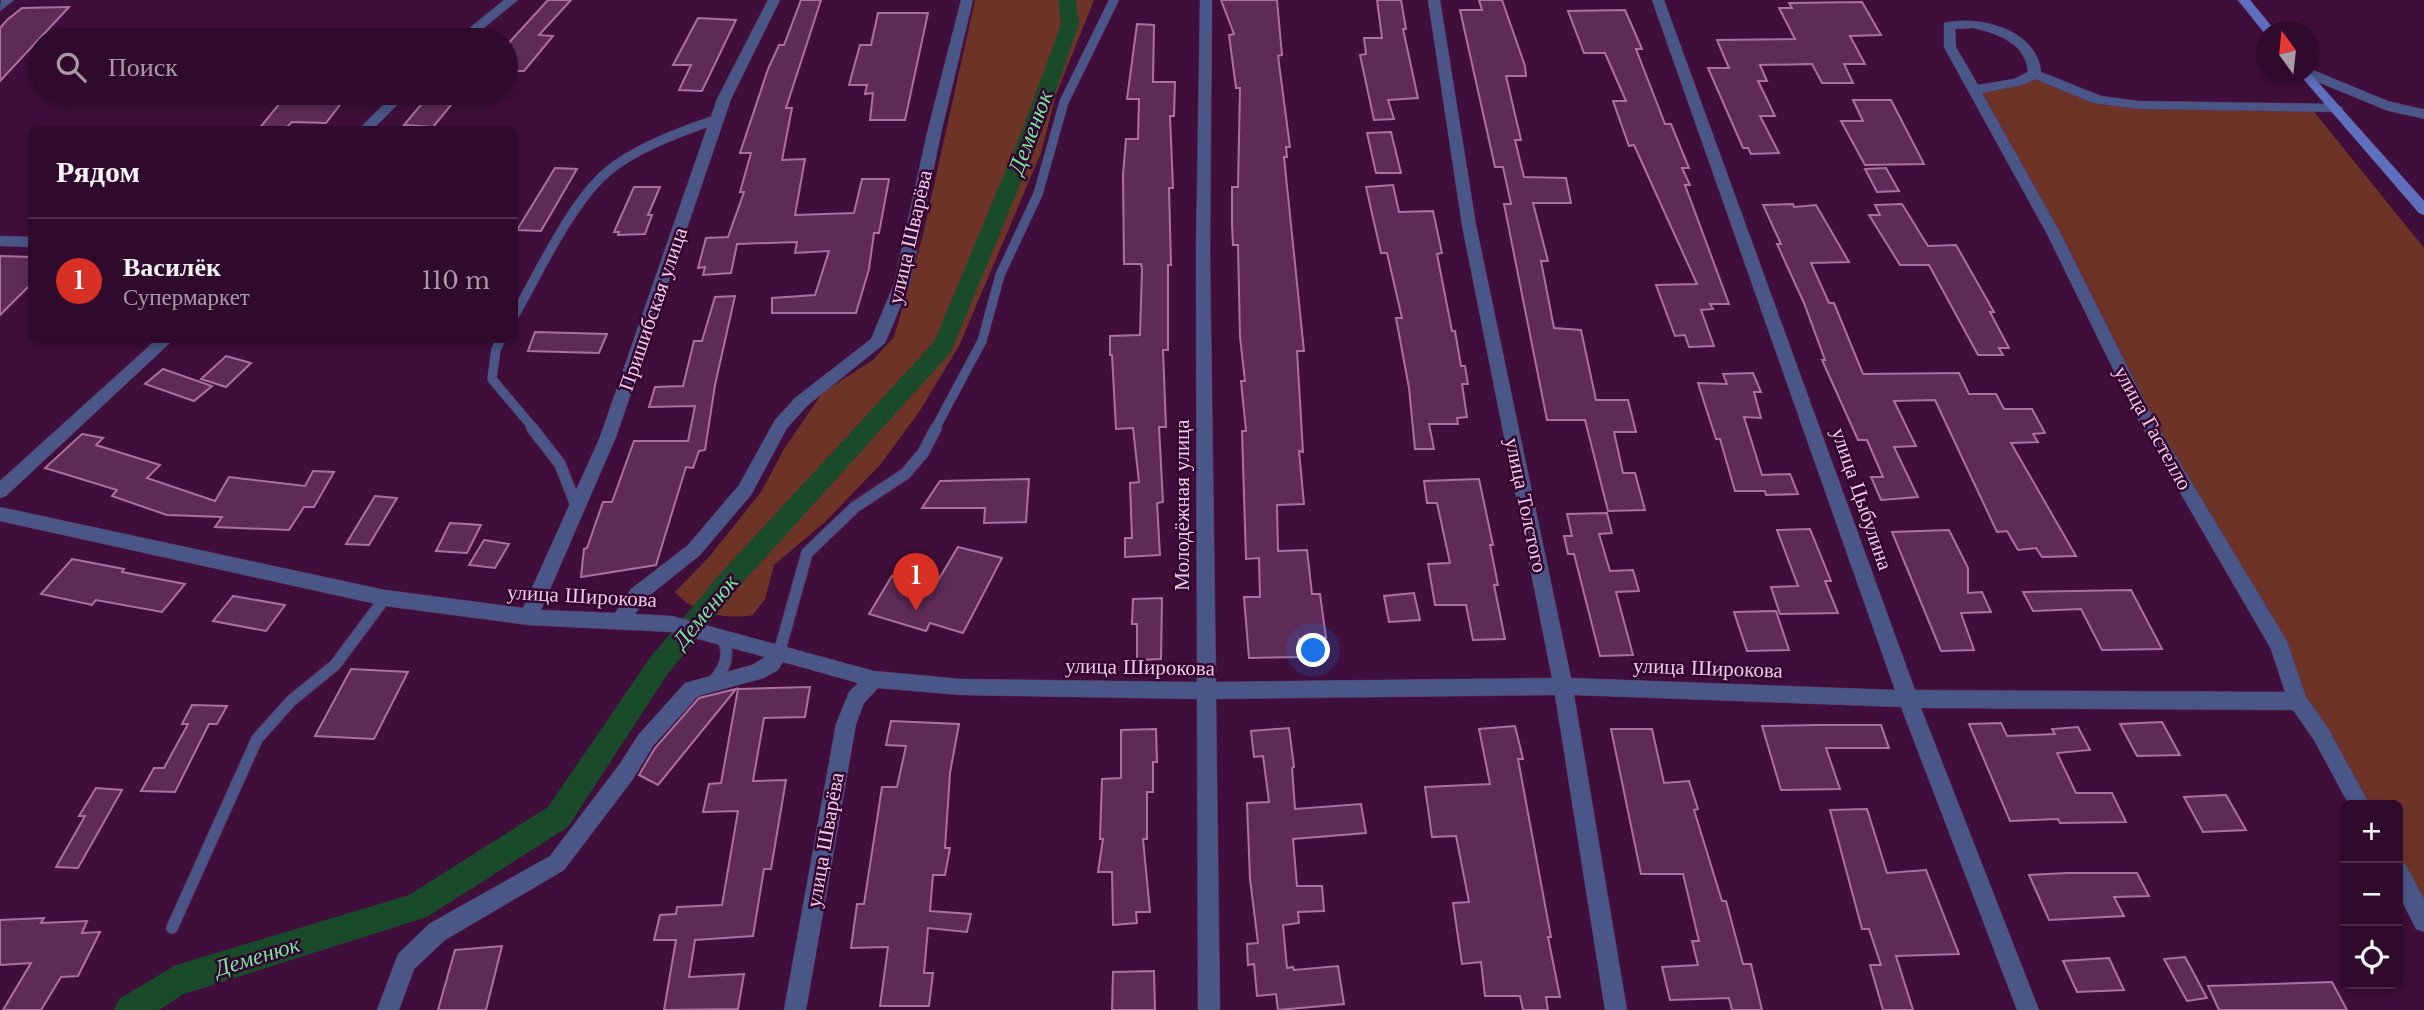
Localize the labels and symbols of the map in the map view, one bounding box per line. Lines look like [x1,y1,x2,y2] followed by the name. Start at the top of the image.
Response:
[2256,21,2319,84] north arrow
[1001,86,1059,180] water label: Деменюк
[882,167,938,307] street label: улица Шварёва
[613,223,693,394] street label: Пришибская улица
[2108,361,2198,495] street label: улица Гастелло
[1169,419,1195,591] street label: Молодёжная улица
[1825,424,1899,574] street label: улица Цыбулина
[1499,435,1553,575] street label: улица Толстого
[893,553,939,611] pin: 1
[665,568,744,655] water label: Деменюк
[506,579,658,613] street label: улица Широкова
[1296,633,1330,667] your location
[1633,652,1784,684] street label: улица Широкова
[1065,653,1216,681] street label: улица Широкова
[800,770,850,910] street label: улица Шварёва
[209,930,303,983] water label: Деменюк

